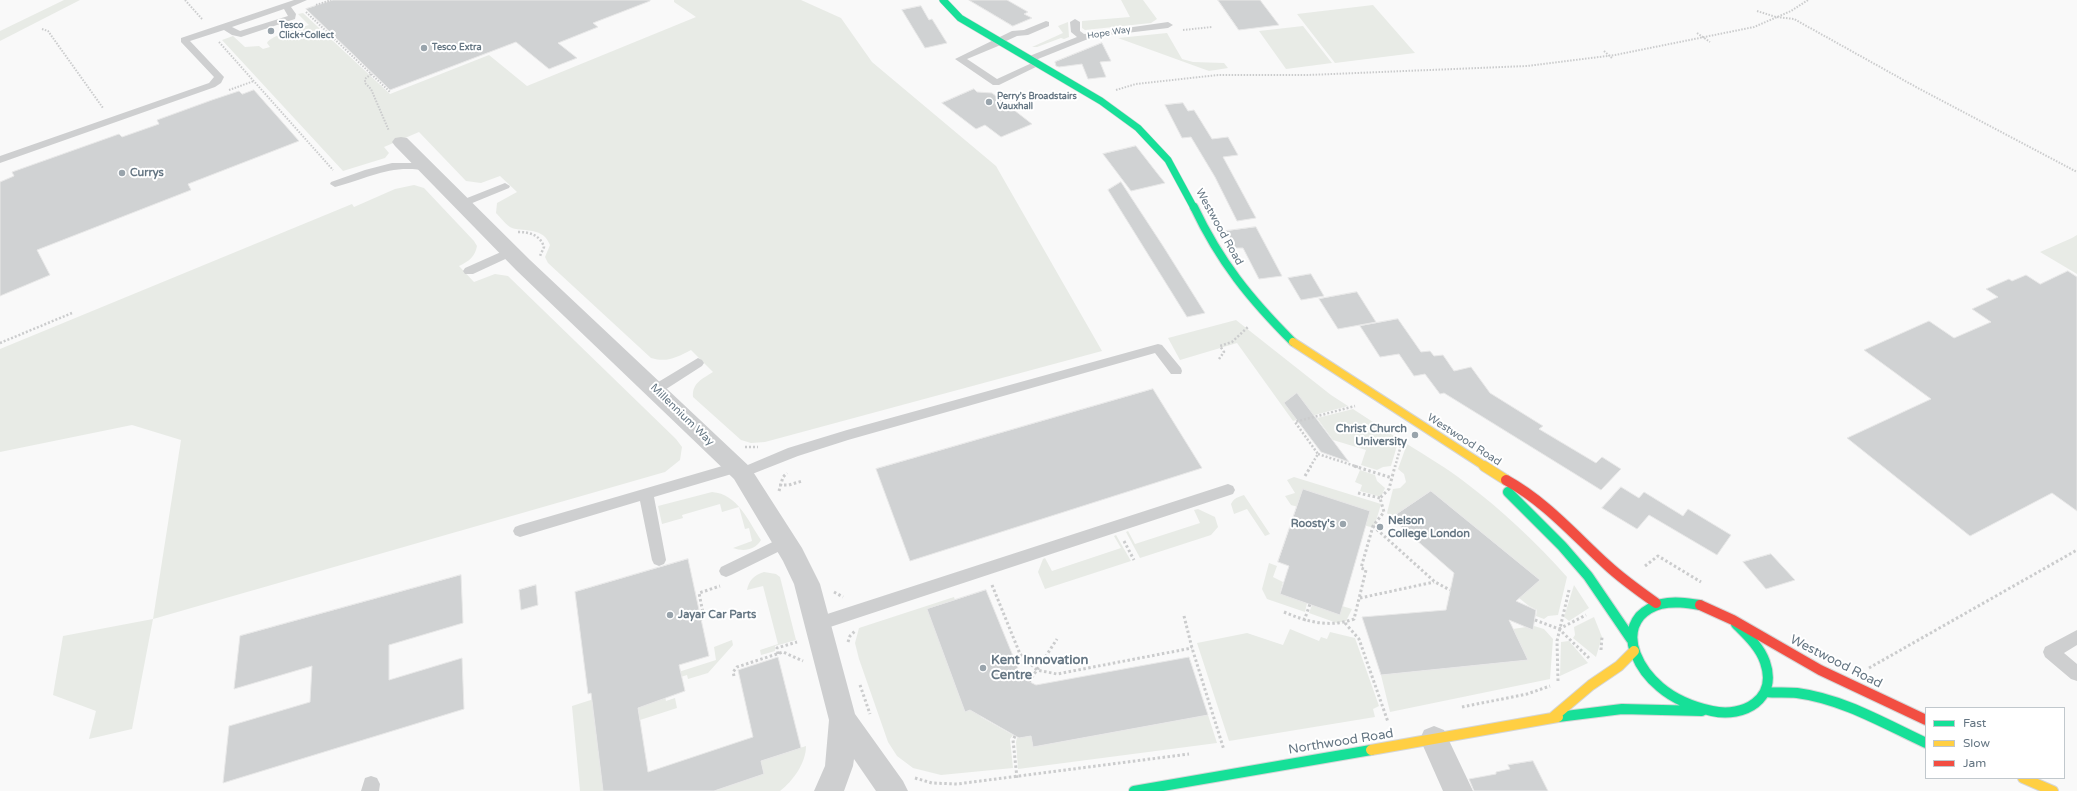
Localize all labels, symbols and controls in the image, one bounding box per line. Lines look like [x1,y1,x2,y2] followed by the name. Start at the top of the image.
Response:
[279,21,334,42] place label: Tesco Click+Collect
[1087,24,1131,42] street label: Hope Way
[266,26,276,36] marker: Tesco Click+Collect
[419,43,429,53] marker: Tesco Extra
[432,43,481,53] place label: Tesco Extra
[997,92,1077,113] place label: Perry's Broadstairs Vauxhall
[984,97,994,107] marker: Perry's Broadstairs Vauxhall
[130,166,164,180] place label: Currys
[117,168,127,178] marker: Currys
[1192,186,1246,268] street label: Westwood Road
[647,381,717,449] street label: Millennium Way
[1424,411,1504,469] street label: Westwood Road
[1336,422,1407,448] place label: Christ Church University
[1410,430,1420,440] marker: Christ Church University
[1388,514,1470,540] place label: Nelson College London
[1291,517,1335,531] place label: Roosty's
[1338,519,1348,529] marker: Roosty's
[1375,522,1385,532] marker: Nelson College London
[678,608,756,622] place label: Jayar Car Parts
[665,610,675,620] marker: Jayar Car Parts
[1787,632,1885,692] street label: Westwood Road
[991,653,1088,684] place label: Kent Innovation Centre
[978,663,988,673] marker: Kent Innovation Centre
[1925,707,2065,779] legend
[1963,716,1986,730] text: Fast
[1287,726,1395,758] street label: Northwood Road
[1963,736,1990,750] text: Slow
[1963,756,1986,770] text: Jam

